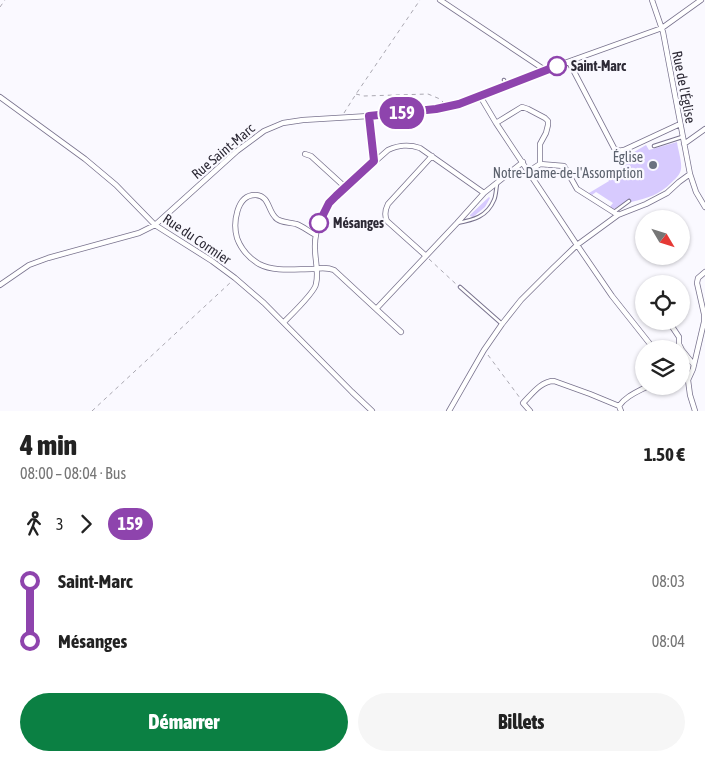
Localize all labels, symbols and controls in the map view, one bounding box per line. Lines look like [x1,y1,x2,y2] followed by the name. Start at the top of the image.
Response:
[669,50,699,124] street label: Rue de l'Église
[547,56,567,76] marker: Saint-Marc
[571,58,627,74] place label: Saint-Marc
[373,97,431,129] line badge: 159
[389,102,415,123] text: 159
[188,120,258,182] street label: Rue Saint-Marc
[493,149,643,181] place label: Église Notre-Dame-de-l'Assomption
[647,159,659,171] marker: Église Notre-Dame-de-l'Assomption
[635,210,690,265] north arrow
[635,210,690,395] map controls
[160,211,235,268] street label: Rue du Cormier
[309,213,329,233] marker: Mésanges
[333,215,384,231] place label: Mésanges
[635,275,690,330] button: locate
[635,340,690,395] button: layers
[20,429,77,461] text: 4 min
[644,443,685,465] text: 1.50 €
[20,464,126,482] text: 08:00 – 08:04 · Bus
[20,510,48,538] icon: walk
[72,510,100,538] icon: forward
[118,513,143,534] text: 159
[56,515,64,533] text: 3
[58,570,133,592] text: Saint-Marc
[652,572,685,590] text: 08:03
[58,630,127,652] text: Mésanges
[652,632,685,650] text: 08:04
[20,693,348,751] button: Démarrer
[358,693,685,751] button: Billets

